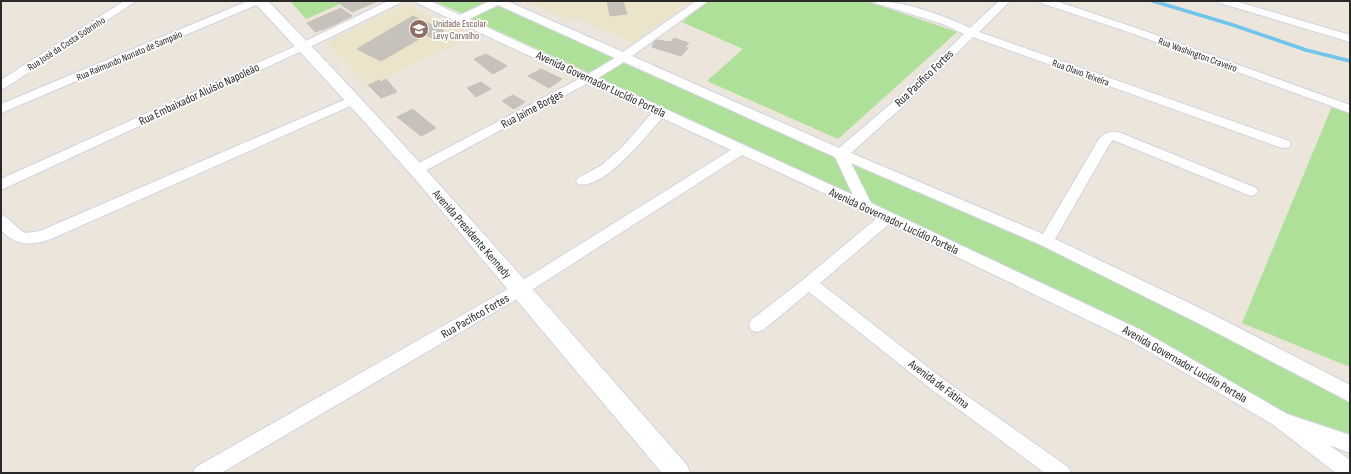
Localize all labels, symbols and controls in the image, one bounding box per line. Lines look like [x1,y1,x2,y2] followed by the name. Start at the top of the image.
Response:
[25,14,108,73] street label: Rua José da Costa Sobrinho
[408,18,430,40] school or university icon: Unidade Escolar Levy Carvalho
[433,18,486,42] place label: Unidade Escolar Levy Carvalho
[75,28,184,84] street label: Rua Raimundo Nonato de Sampaio
[1157,35,1239,75] street label: Rua Washington Craveiro
[533,47,668,121] street label: Avenida Governador Lucídio Portela
[892,47,957,110] street label: Rua Pacífico Fortes
[1051,57,1111,89] street label: Rua Olavo Teixeira
[136,60,262,129] street label: Rua Embaixador Aluísio Napoleão
[499,87,566,132] street label: Rua Jaime Borges
[826,184,961,258] street label: Avenida Governador Lucídio Portela
[428,186,515,282] street label: Avenida Presidente Kennedy
[439,291,512,342] street label: Rua Pacífico Fortes
[1119,322,1250,407] street label: Avenida Governador Lucídio Portela
[905,356,972,412] street label: Avenida de Fátima

